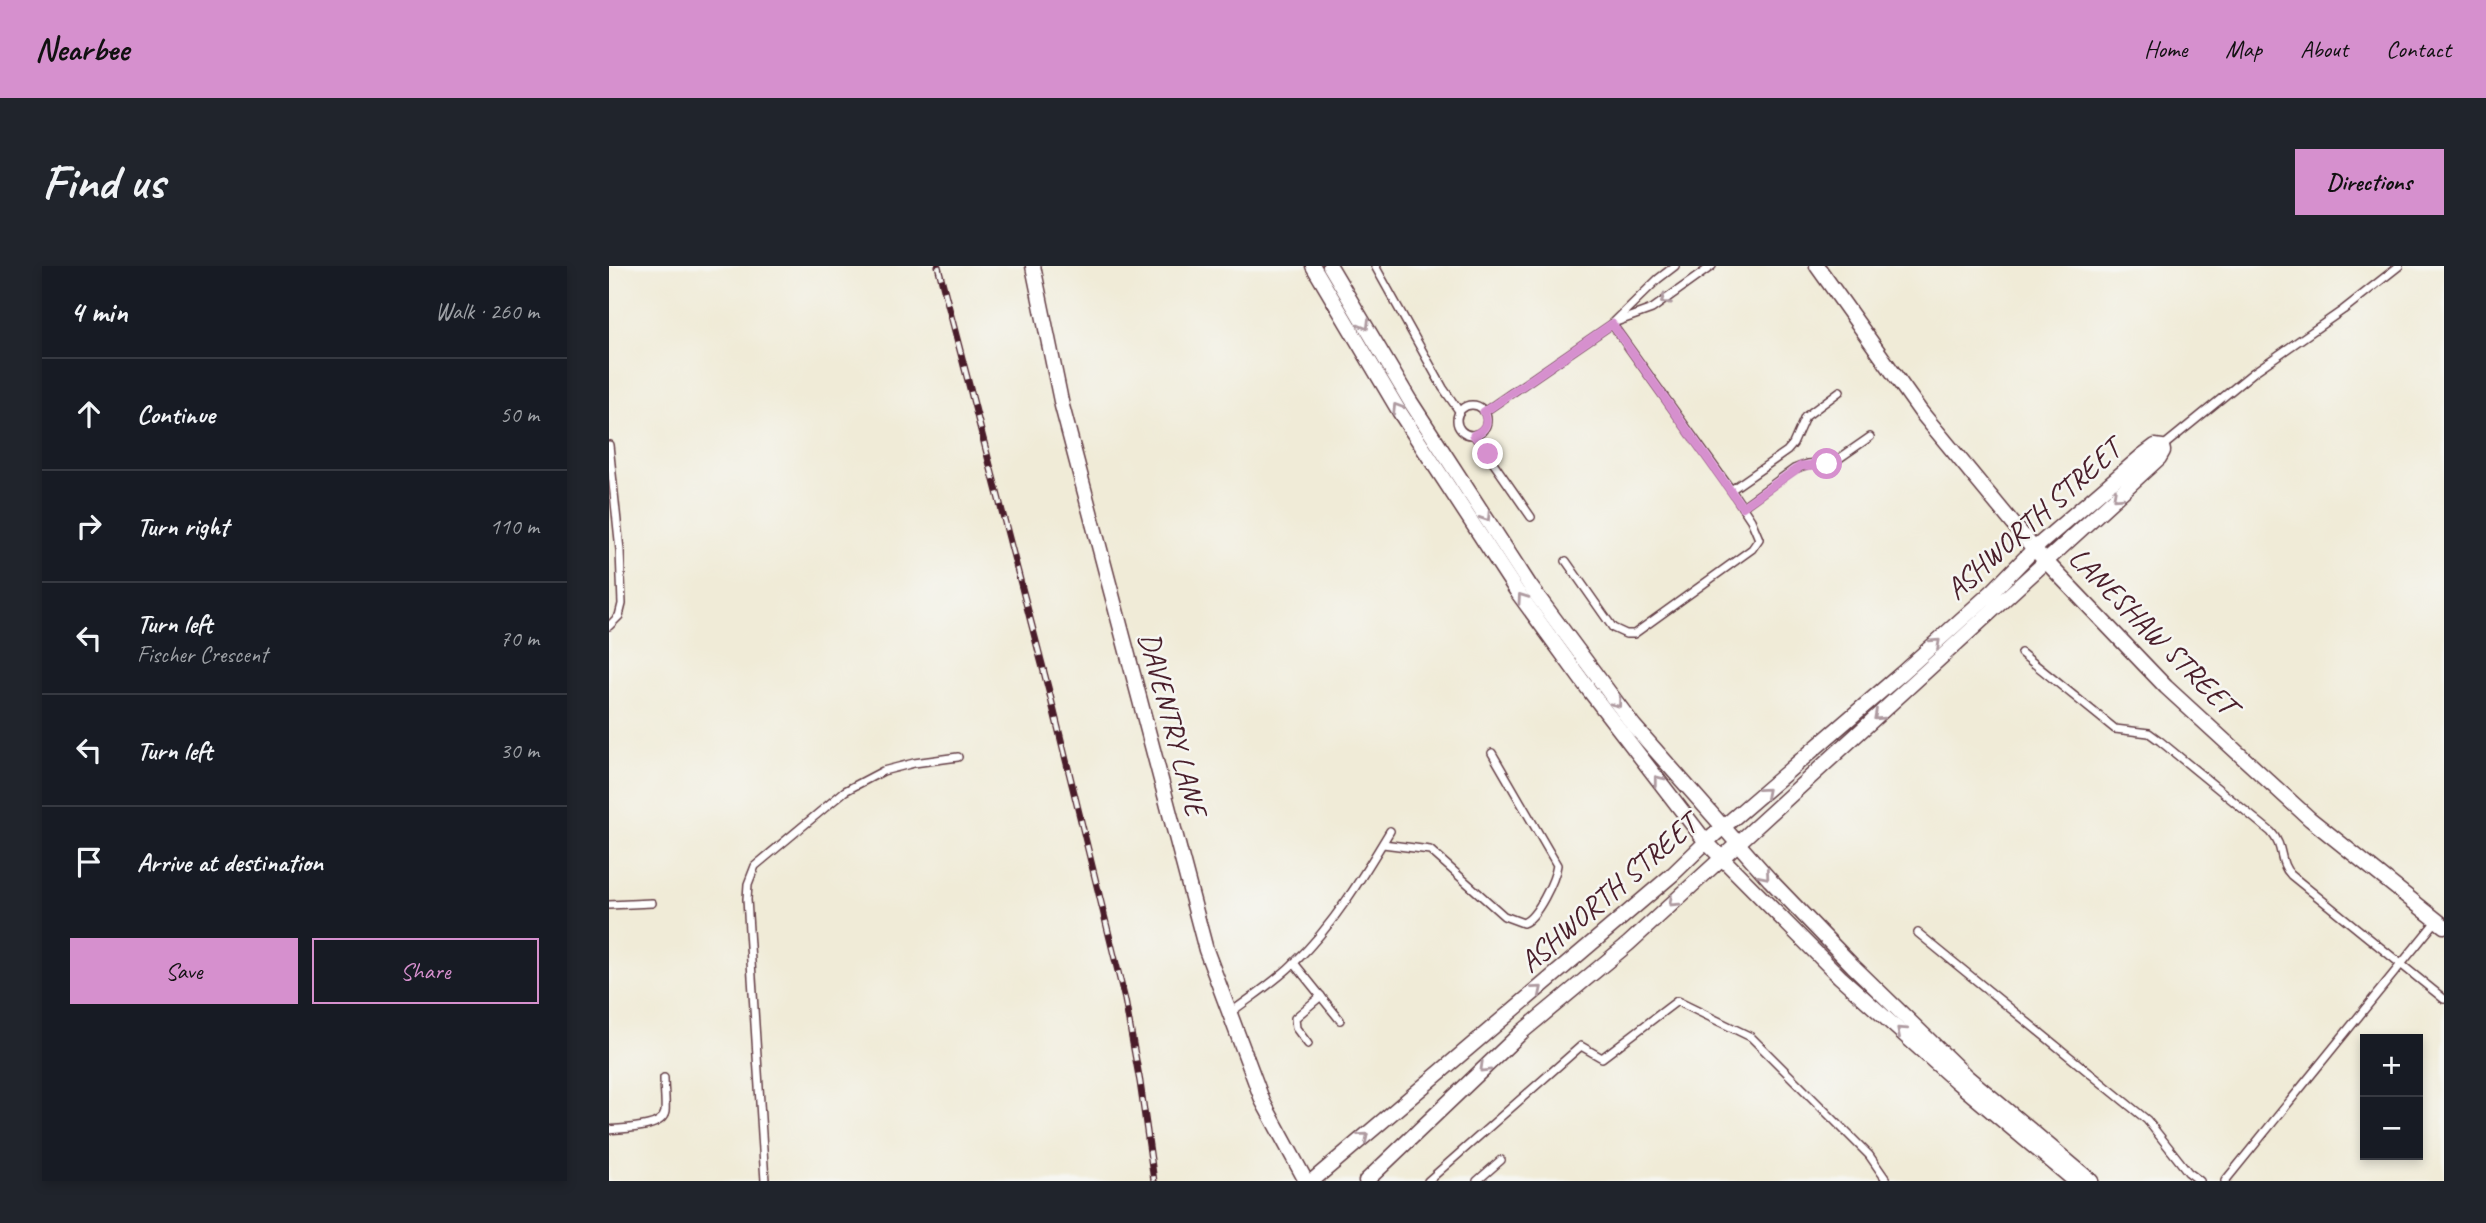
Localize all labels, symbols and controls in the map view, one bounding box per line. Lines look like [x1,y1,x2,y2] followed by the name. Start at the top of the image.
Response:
[35,28,129,70] text: Nearbee
[2144,34,2187,64] text: Home
[2225,34,2262,64] text: Map
[2300,34,2348,64] text: About
[2386,34,2451,64] text: Contact
[2295,149,2444,215] button: Directions
[42,151,164,213] text: Find us
[1660,292,1673,304] one-way arrow
[70,293,127,331] text: 4 min
[435,297,539,326] text: Walk · 260 m
[1357,317,1370,330] one-way arrow
[70,395,108,433] icon: ahead
[137,398,215,431] text: Continue
[500,400,539,429] text: 50 m
[1392,402,1405,415] one-way arrow
[1937,426,2133,608] street label: ASHWORTH STREET
[1472,438,1503,469] route end
[1811,448,1842,479] route start
[2113,487,2126,500] one-way arrow
[70,507,108,545] icon: right
[137,510,228,543] text: Turn right
[1477,510,1490,523] one-way arrow
[490,512,539,541] text: 110 m
[2061,539,2250,728] street label: LANESHAW STREET
[1518,593,1530,606] one-way arrow
[137,607,212,640] text: Turn left
[70,619,108,657] icon: left
[500,624,539,653] text: 70 m
[1130,628,1217,823] street label: DAVENTRY LANE
[1928,638,1941,651] one-way arrow
[137,640,268,669] text: Fischer Crescent
[1608,696,1621,708] one-way arrow
[1873,707,1886,720] one-way arrow
[70,731,108,769] icon: left
[137,734,212,767] text: Turn left
[500,736,539,765] text: 30 m
[1654,775,1667,787] one-way arrow
[1756,788,1769,800] one-way arrow
[1511,801,1709,981] street label: ASHWORTH STREET
[70,843,108,881] icon: arrive
[137,846,323,879] text: Arrive at destination
[1757,867,1770,880] one-way arrow
[1668,893,1681,906] one-way arrow
[70,938,298,1004] button: Save
[312,938,539,1004] button: Share
[1530,986,1543,998] one-way arrow
[1896,1027,1909,1039] one-way arrow
[2360,1034,2423,1160] map controls
[2360,1034,2423,1097] button: +
[1479,1060,1492,1073] one-way arrow
[2360,1097,2423,1160] button: −
[1356,1133,1369,1145] one-way arrow

